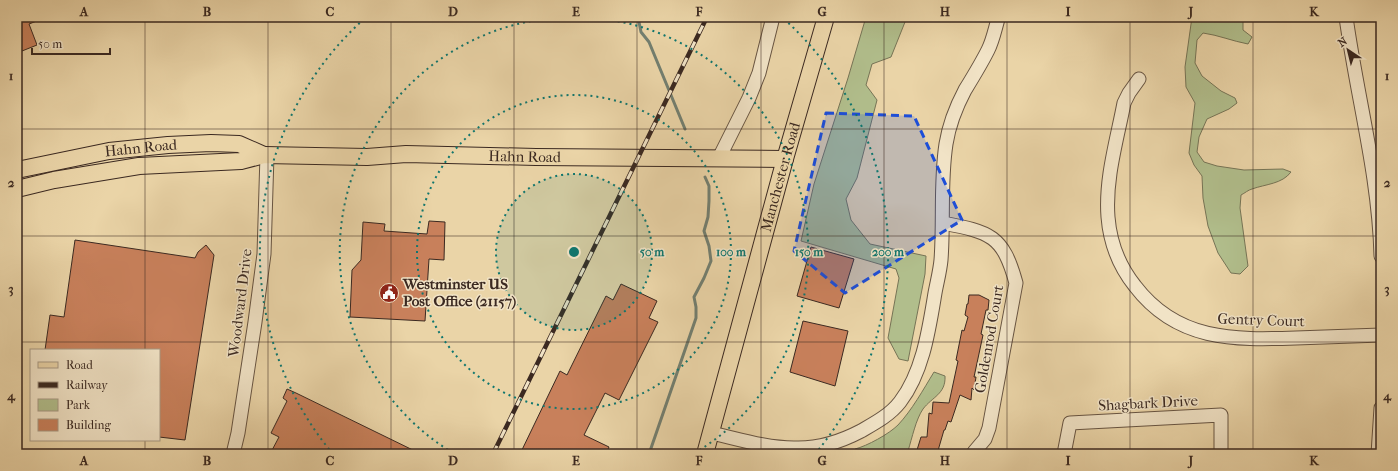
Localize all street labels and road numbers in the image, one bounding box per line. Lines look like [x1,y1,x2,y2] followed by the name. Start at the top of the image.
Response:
[757,119,804,234] street label: Manchester Road
[104,136,178,160] street label: Hahn Road
[488,147,562,166] street label: Hahn Road
[224,247,256,359] street label: Woodward Drive
[971,283,1007,395] street label: Goldenrod Court
[1217,309,1306,331] street label: Gentry Court
[1098,391,1199,415] street label: Shagbark Drive

